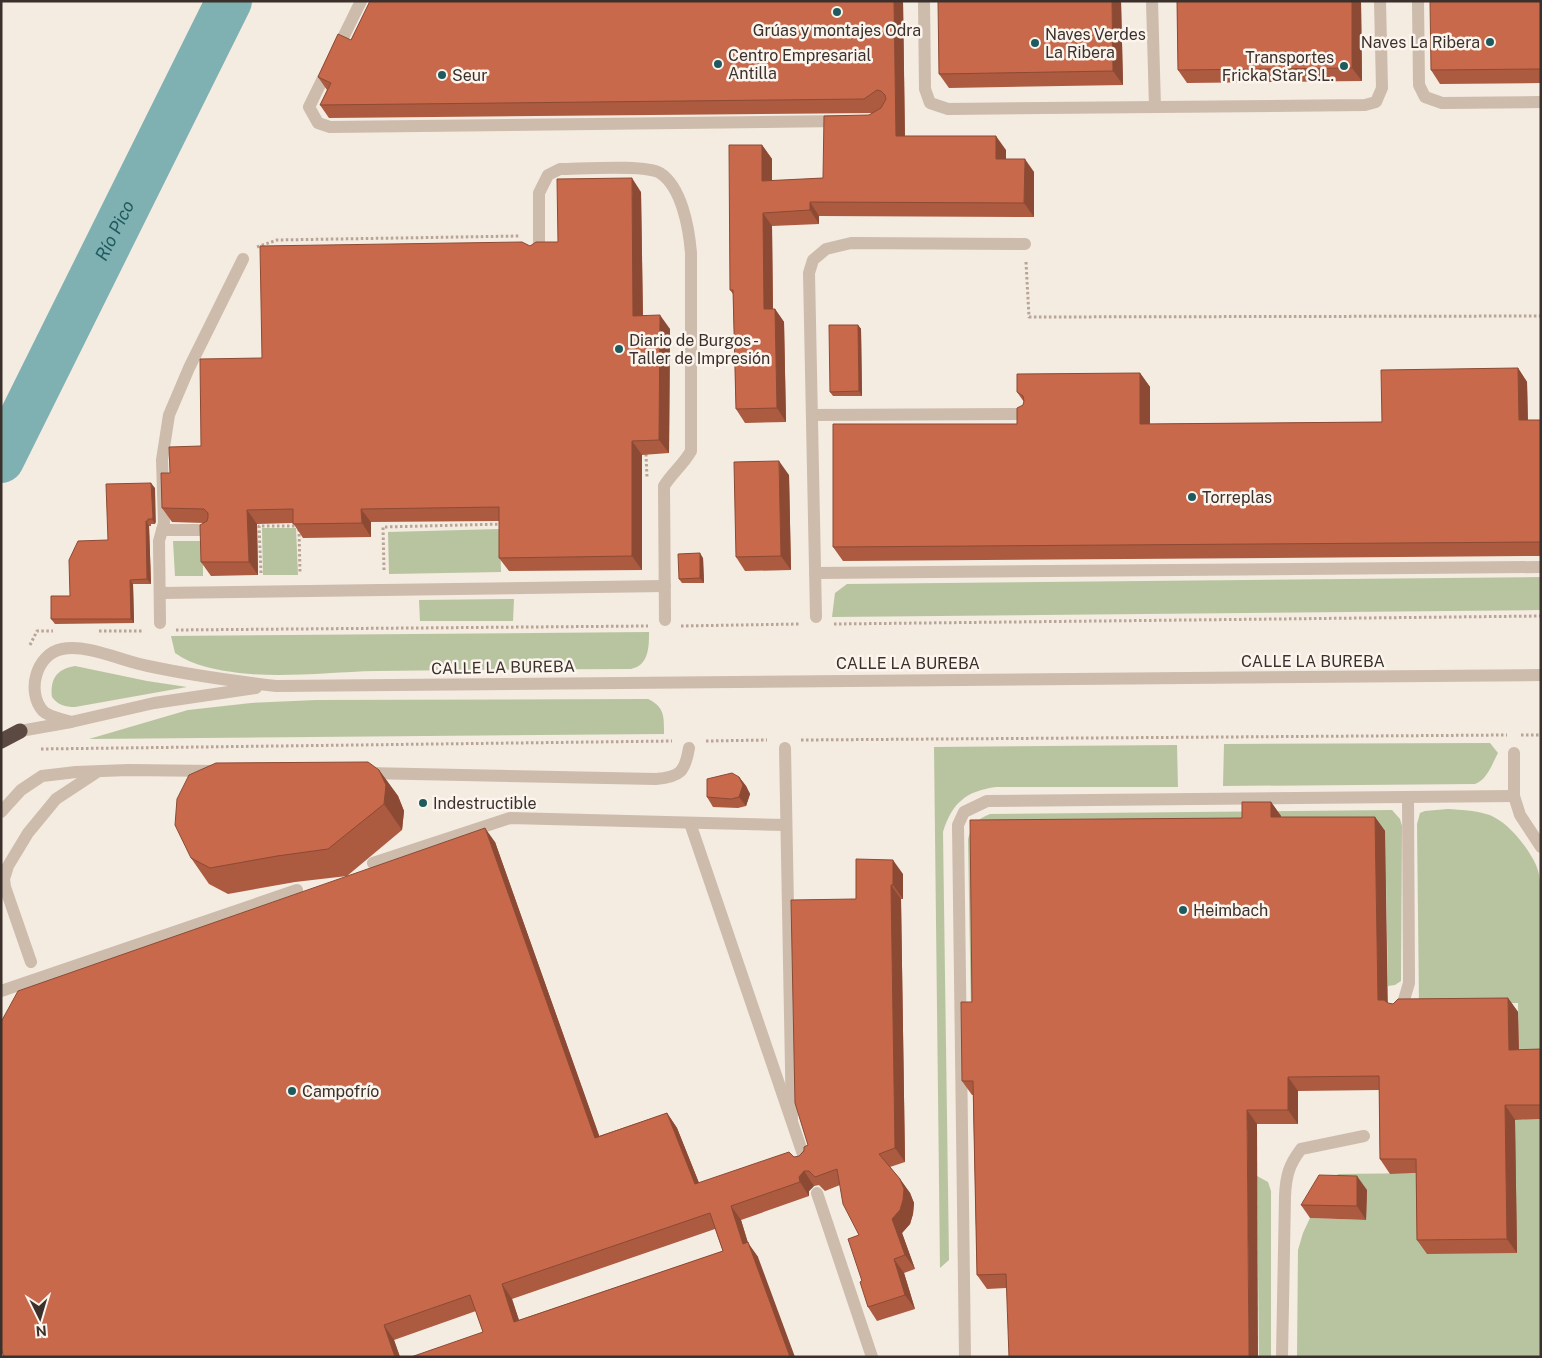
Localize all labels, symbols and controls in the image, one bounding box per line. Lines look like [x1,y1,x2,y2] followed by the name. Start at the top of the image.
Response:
[831,6,843,18] marker: Grúas y montajes Odra
[753,21,921,40] place label: Grúas y montajes Odra
[1045,25,1146,62] place label: Naves Verdes La Ribera
[1361,33,1480,52] place label: Naves La Ribera
[1484,36,1496,48] marker: Naves La Ribera
[1029,37,1041,49] marker: Naves Verdes La Ribera
[728,46,871,83] place label: Centro Empresarial Antilla
[1222,48,1334,85] place label: Transportes Fricka Star S.L.
[712,58,724,70] marker: Centro Empresarial Antilla
[1338,60,1350,72] marker: Transportes Fricka Star S.L.
[452,66,487,85] place label: Seur
[436,69,448,81] marker: Seur
[91,197,138,264] water label: Río Pico
[629,331,770,368] place label: Diario de Burgos - Taller de Impresión
[613,343,625,355] marker: Diario de Burgos - Taller de Impresión
[1202,488,1272,507] place label: Torreplas
[1186,491,1198,503] marker: Torreplas
[1241,652,1385,671] street label: CALLE LA BUREBA
[836,654,980,673] street label: CALLE LA BUREBA
[431,657,575,678] street label: CALLE LA BUREBA
[433,794,537,813] place label: Indestructible
[417,797,429,809] marker: Indestructible
[1193,901,1268,920] place label: Heimbach
[1177,904,1189,916] marker: Heimbach
[302,1082,379,1101] place label: Campofrío
[286,1085,298,1097] marker: Campofrío
[15,1293,65,1343] north arrow
[35,1323,47,1339] text: N

